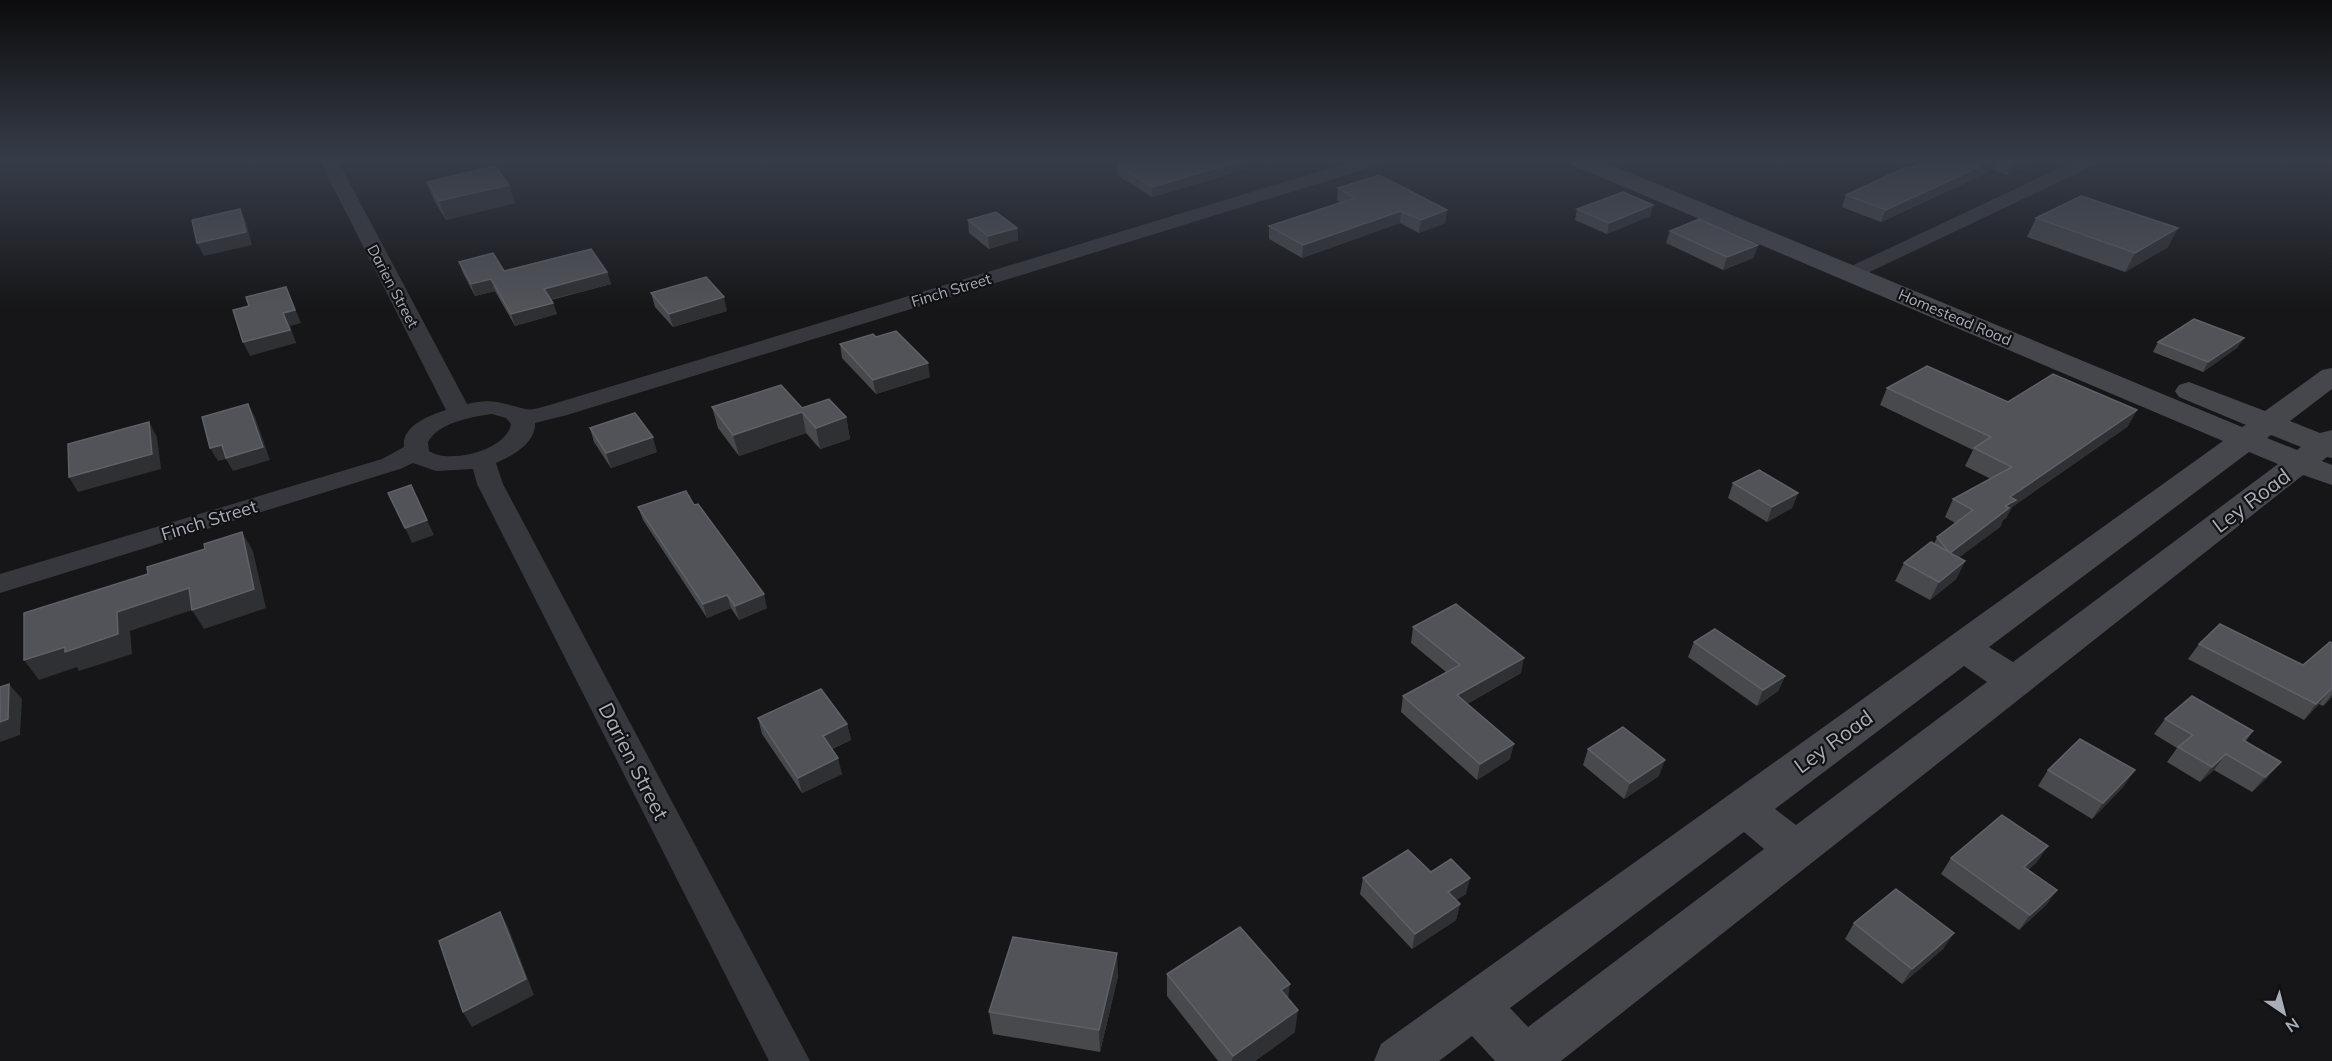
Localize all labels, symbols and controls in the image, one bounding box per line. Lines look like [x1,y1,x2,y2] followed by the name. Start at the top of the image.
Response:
[363,241,423,331] street label: Darien Street
[909,269,993,311] street label: Finch Street
[1896,285,2014,349] street label: Homestead Road
[2207,462,2295,538] street label: Ley Road
[158,495,260,545] street label: Finch Street
[593,698,675,824] street label: Darien Street
[1789,704,1877,778] street label: Ley Road
[2254,983,2314,1043] north arrow
[2282,1014,2303,1037] text: N

